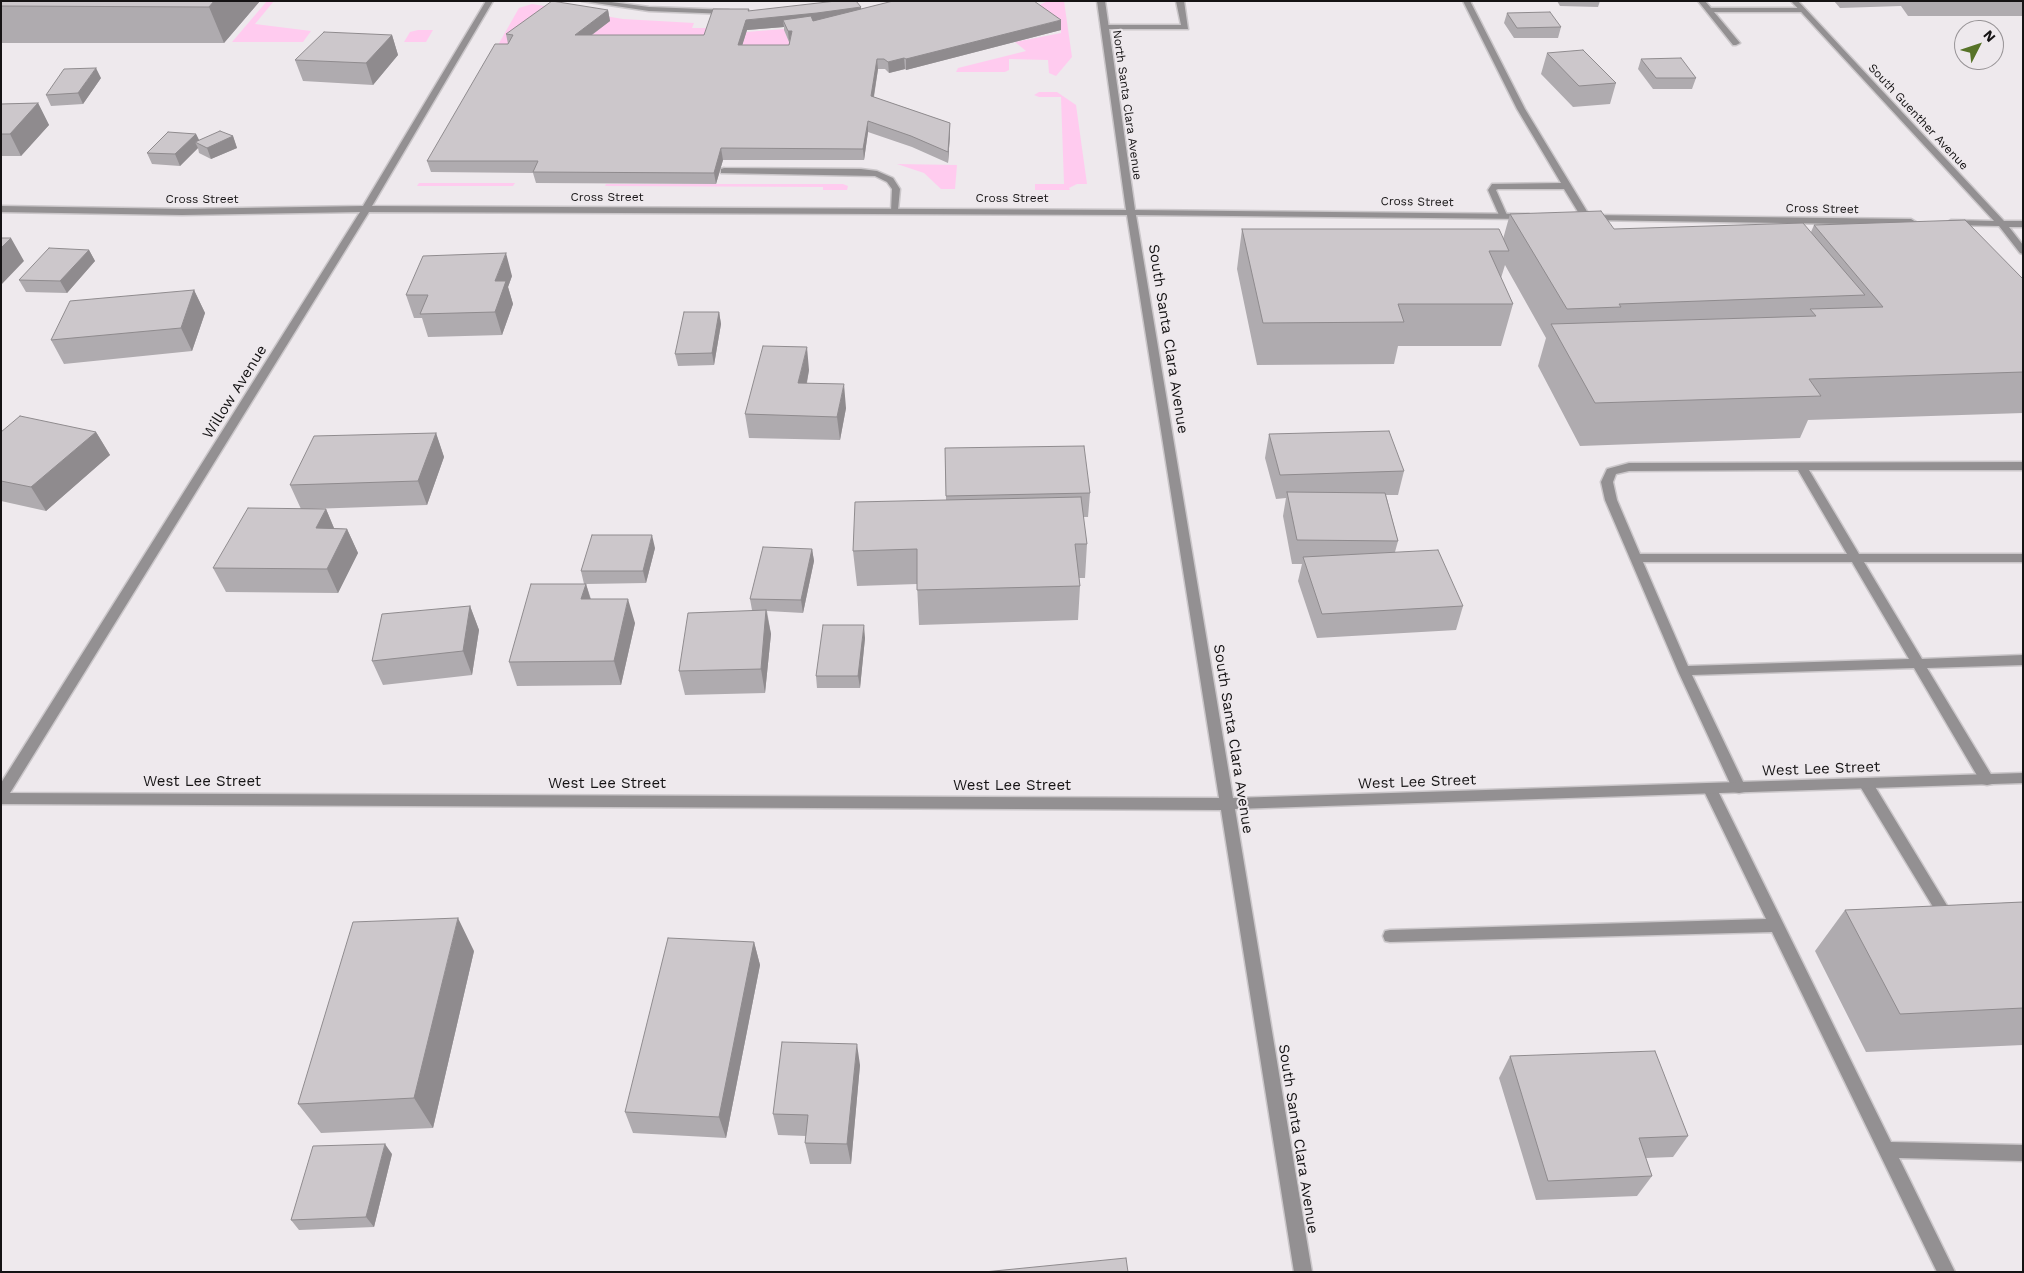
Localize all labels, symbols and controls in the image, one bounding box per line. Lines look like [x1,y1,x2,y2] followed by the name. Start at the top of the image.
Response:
[1954,20,2004,70] north arrow
[1980,27,1999,45] text: N
[1109,29,1145,181] street label: North Santa Clara Avenue
[1865,61,1971,173] street label: South Guenther Avenue
[571,190,643,204] street label: Cross Street
[976,191,1048,205] street label: Cross Street
[166,192,238,206] street label: Cross Street
[1380,194,1454,210] street label: Cross Street
[1785,201,1859,217] street label: Cross Street
[1144,243,1192,435] street label: South Santa Clara Avenue
[199,342,271,442] street label: Willow Avenue
[1209,643,1257,835] street label: South Santa Clara Avenue
[1762,758,1880,780] street label: West Lee Street
[1358,771,1476,793] street label: West Lee Street
[143,773,261,791] street label: West Lee Street
[548,775,666,793] street label: West Lee Street
[953,777,1071,795] street label: West Lee Street
[1274,1043,1322,1235] street label: South Santa Clara Avenue

